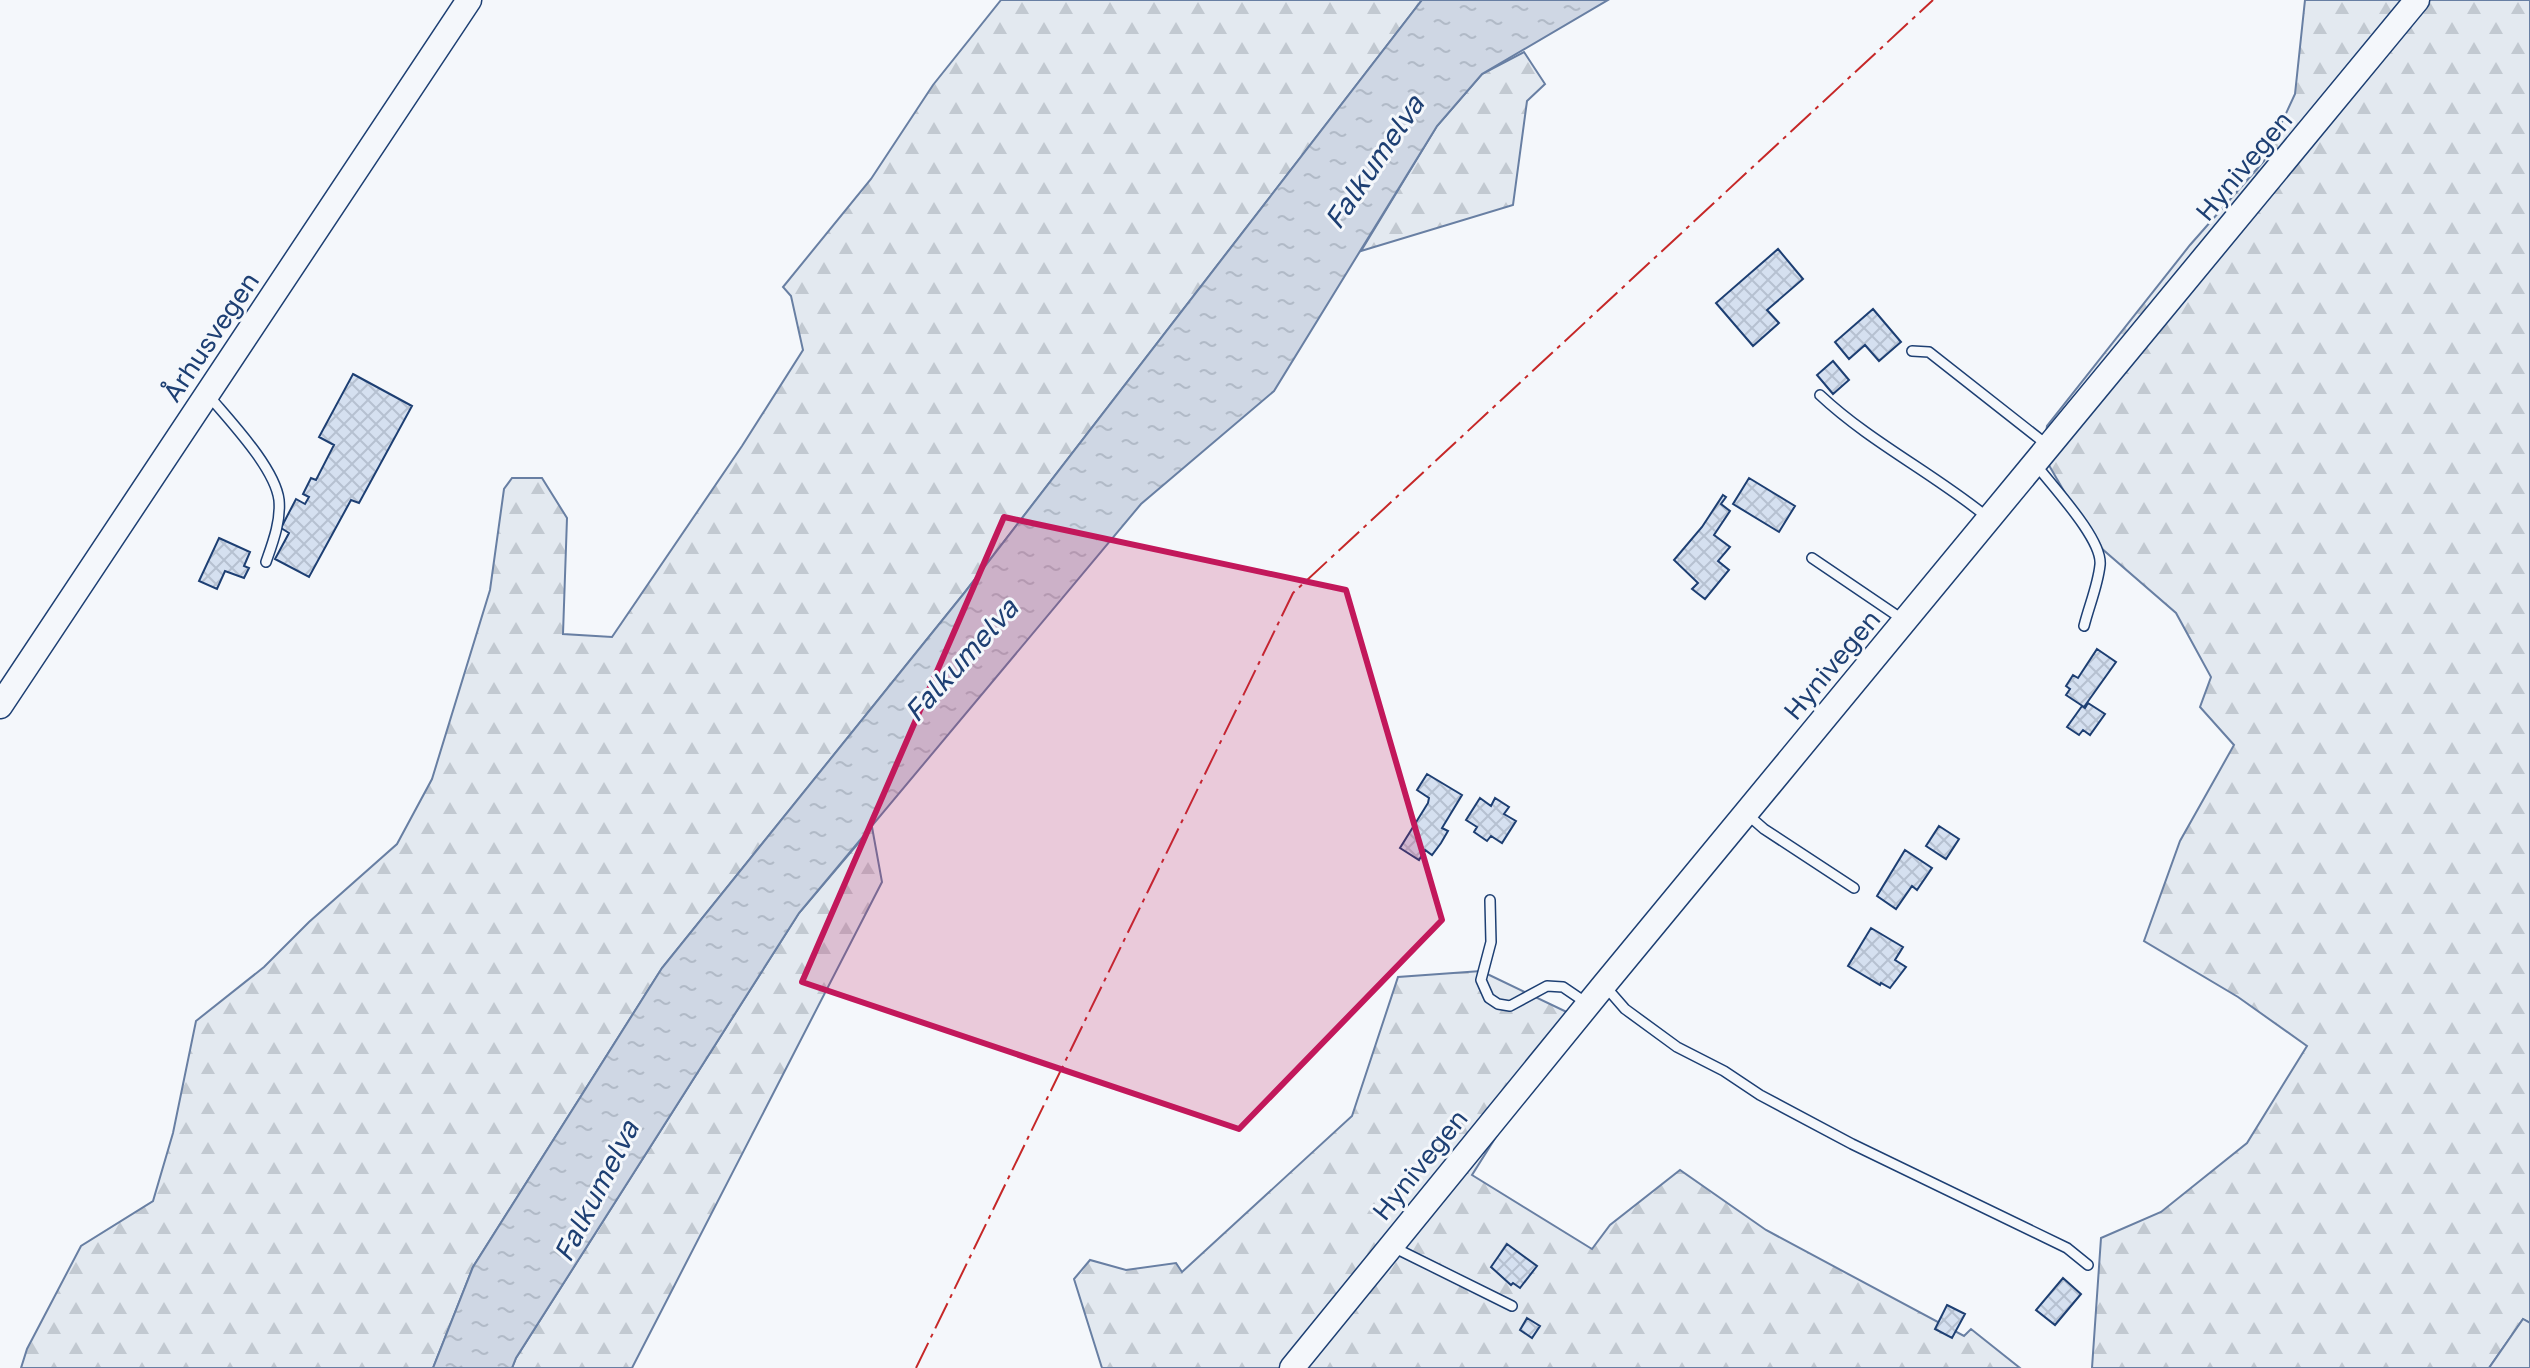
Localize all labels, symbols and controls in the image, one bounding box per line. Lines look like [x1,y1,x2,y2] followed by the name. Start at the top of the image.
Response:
[1317,88,1431,235] water label: Falkumelva
[2189,105,2298,227] street label: Hynivegen
[156,266,265,407] street label: Århusvegen
[897,591,1025,728] water label: Falkumelva
[1777,604,1886,726] street label: Hynivegen
[1366,1103,1474,1226] street label: Hynivegen
[546,1114,646,1267] water label: Falkumelva

